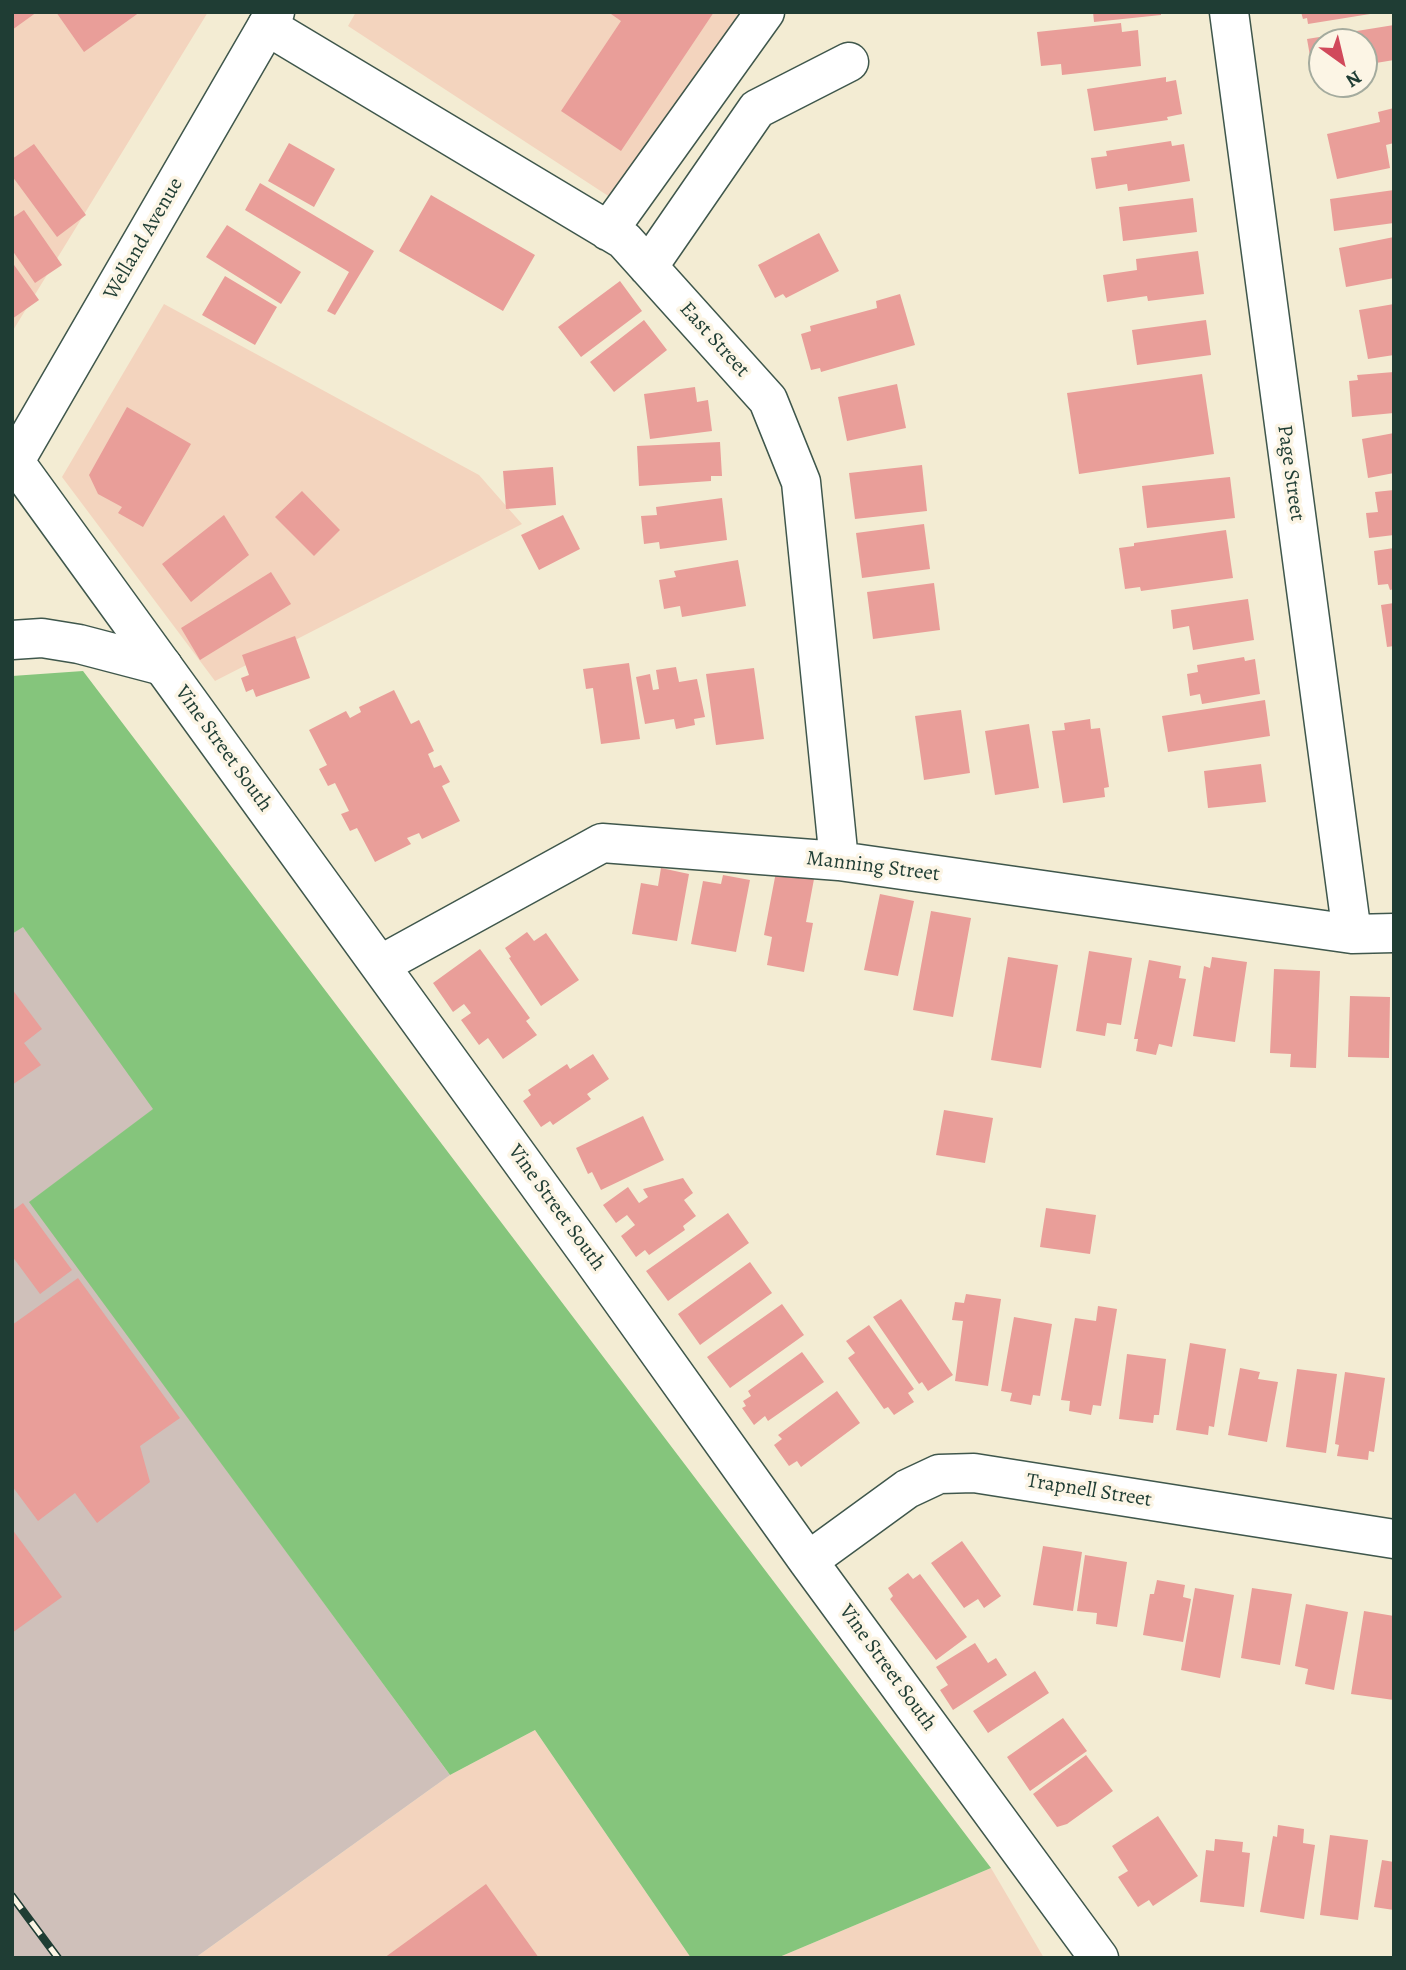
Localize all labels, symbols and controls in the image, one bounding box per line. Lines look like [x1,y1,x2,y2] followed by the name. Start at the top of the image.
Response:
[1308,28,1378,98] north arrow
[1341,64,1367,93] text: N
[99,173,189,305] street label: Welland Avenue
[674,297,754,383] street label: East Street
[1271,423,1309,523] street label: Page Street
[169,681,277,817] street label: Vine Street South
[805,846,941,888] street label: Manning Street
[502,1140,610,1276] street label: Vine Street South
[1025,1469,1153,1513] street label: Trapnell Street
[833,1600,941,1736] street label: Vine Street South

